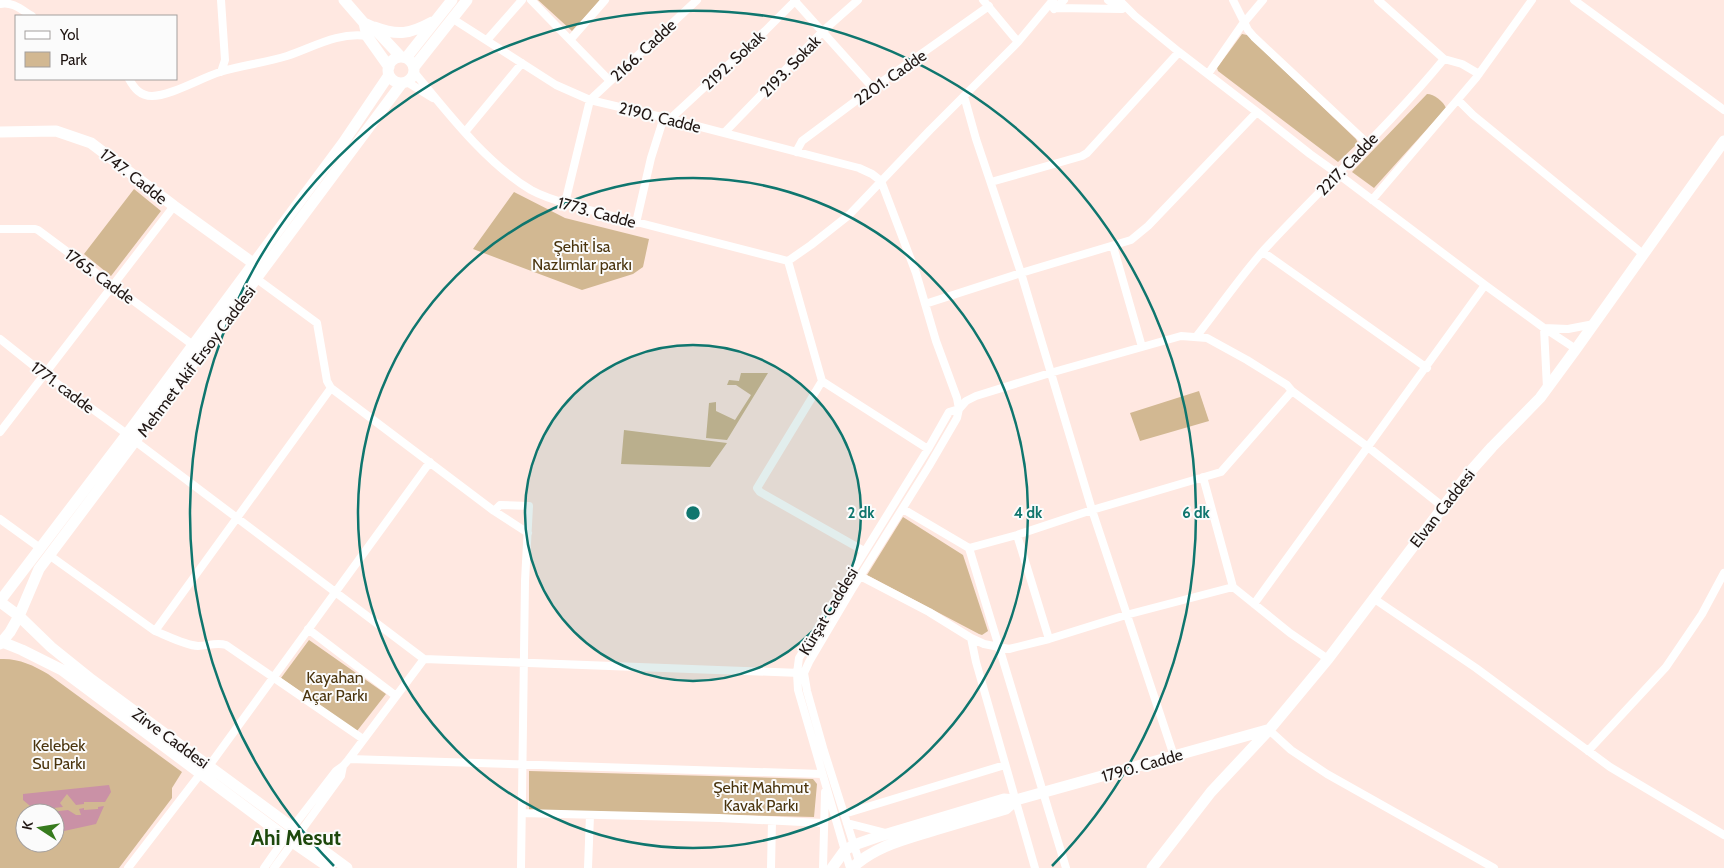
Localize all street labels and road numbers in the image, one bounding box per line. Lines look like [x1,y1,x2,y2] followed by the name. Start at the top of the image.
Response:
[607,15,680,85] street label: 2166. Cadde
[698,26,769,94] street label: 2192. Sokak
[756,31,825,101] street label: 2193. Sokak
[851,46,930,109] street label: 2201. Cadde
[617,98,703,137] street label: 2190. Cadde
[1313,129,1382,200] street label: 2217. Cadde
[96,144,171,208] street label: 1747. Cadde
[556,193,638,232] street label: 1773. Cadde
[61,245,138,308] street label: 1765. Cadde
[133,282,259,441] street label: Mehmet Akif Ersoy Caddesi
[27,357,98,417] street label: 1771. cadde
[1406,465,1479,551] street label: Elvan Caddesi
[795,564,862,658] street label: Kürşat Caddesi
[129,704,213,773] street label: Zirve Caddesi
[1099,745,1185,786] street label: 1790. Cadde

